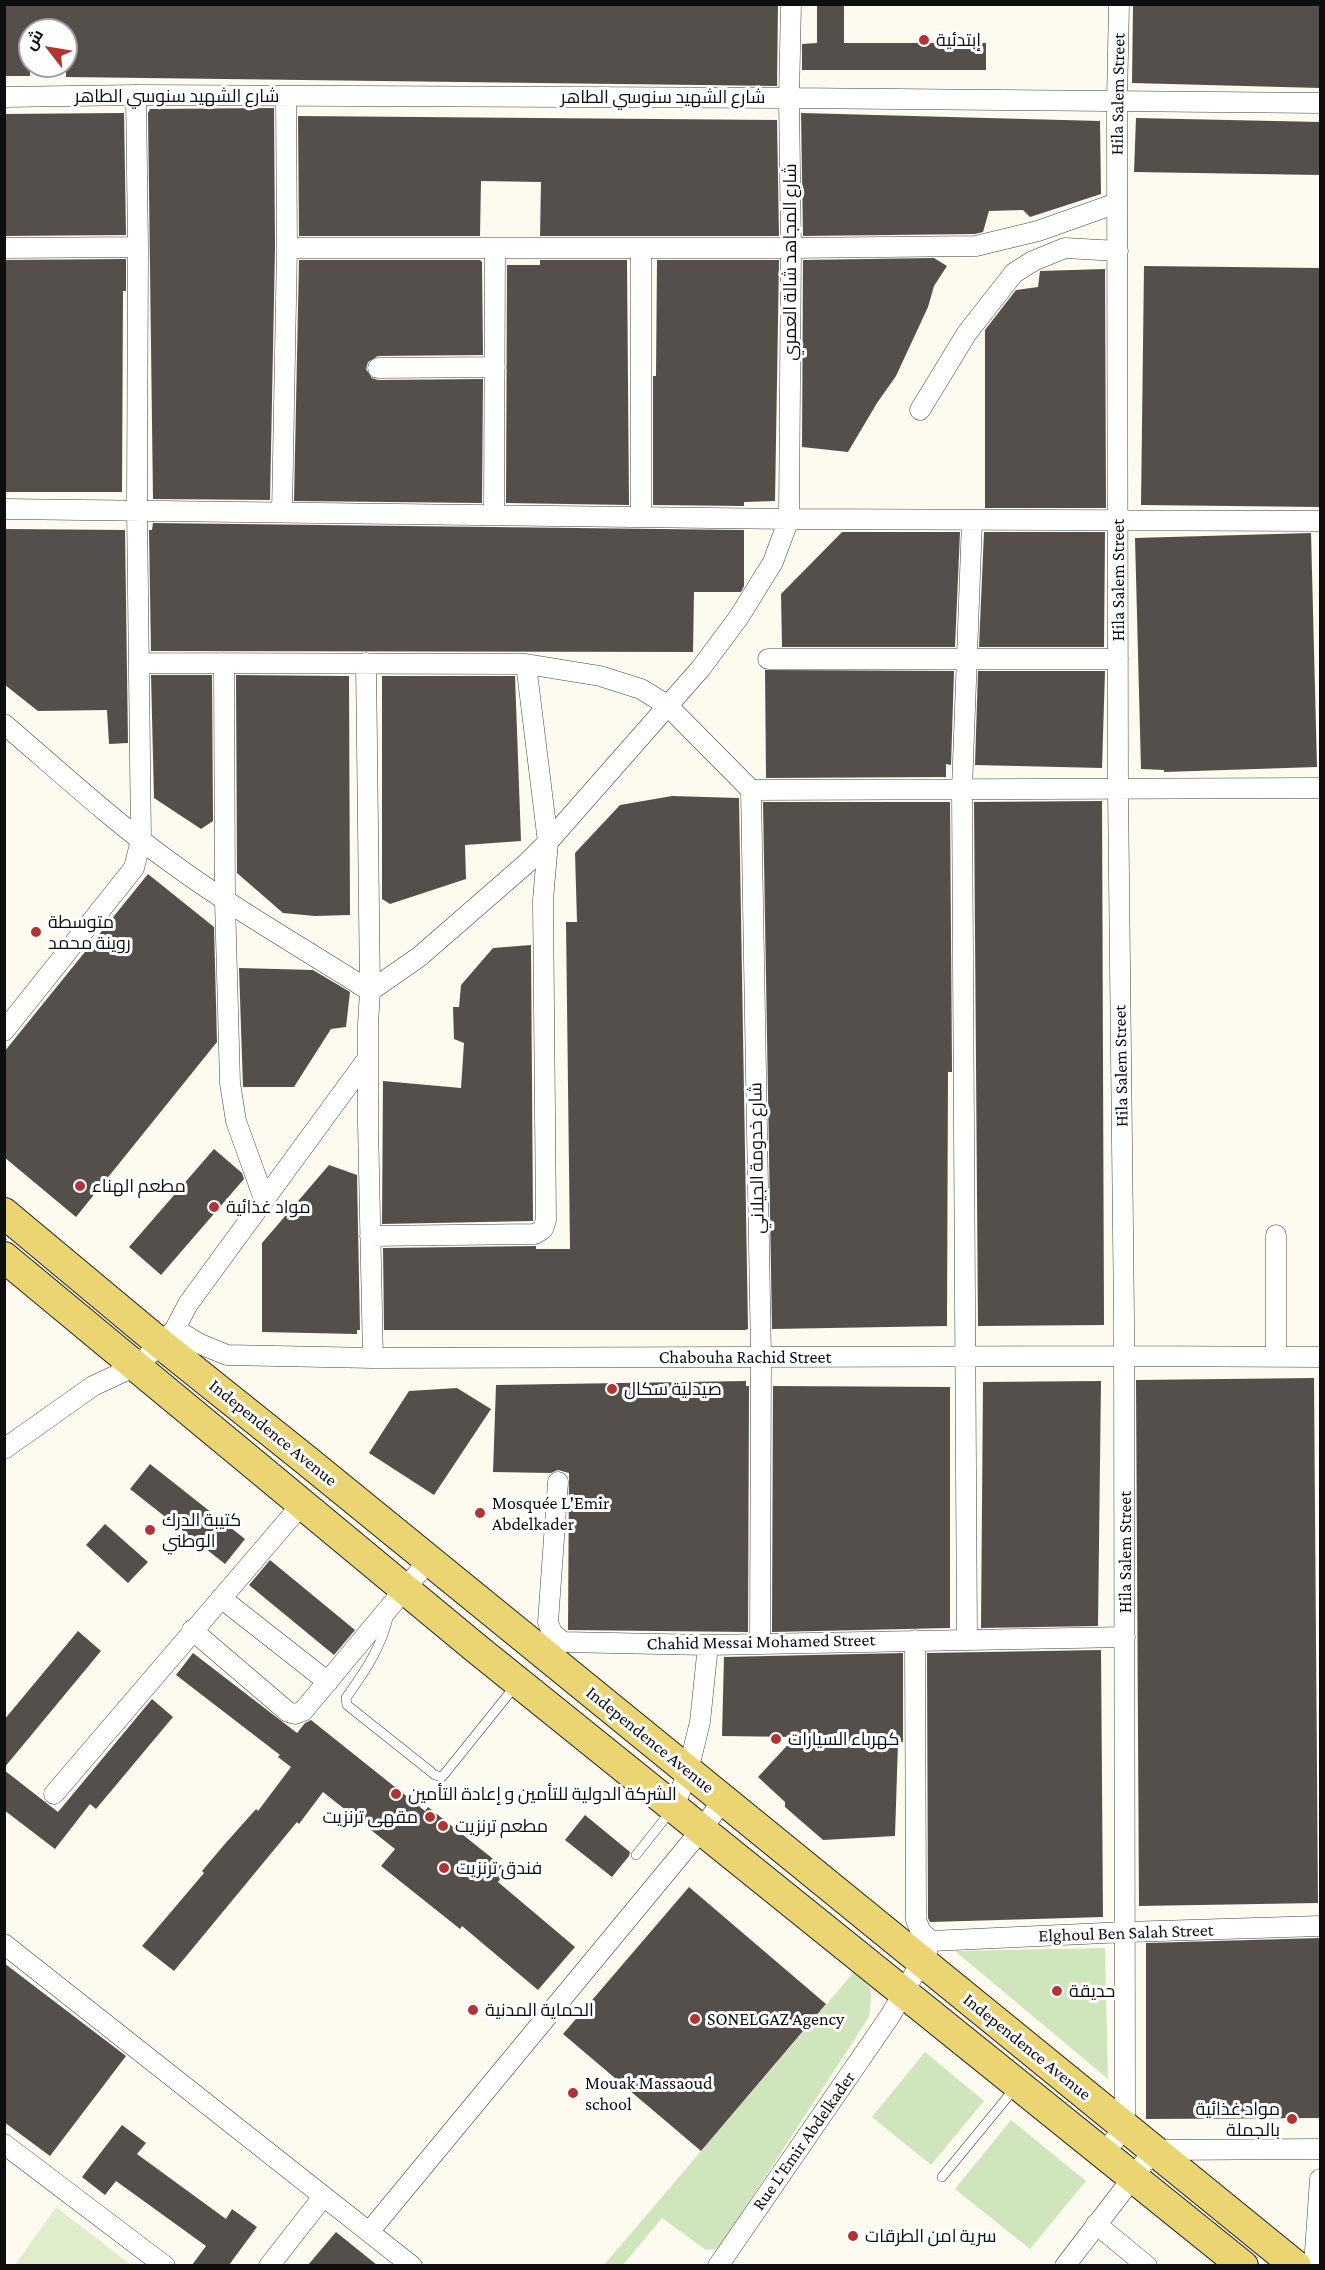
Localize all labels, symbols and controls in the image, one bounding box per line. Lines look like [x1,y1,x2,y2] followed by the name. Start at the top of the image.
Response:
[18,18,78,78] north arrow
[21,26,46,53] text: ش
[936,29,981,51] place label: إبتدئية
[917,33,931,47] marker: إبتدئية
[1106,33,1130,155] street label: Hila Salem Street
[74,85,280,107] street label: شارع الشهيد سنوسي الطاهر
[560,86,766,108] street label: شارع الشهيد سنوسي الطاهر
[779,163,801,361] street label: شارع المجاهد شالة العمري
[1107,519,1129,641] street label: Hila Salem Street
[48,911,131,954] place label: متوسطة روينة محمد
[29,925,43,939] marker: متوسطة روينة محمد
[1109,1005,1133,1127] street label: Hila Salem Street
[745,1082,769,1234] street label: شارع خدومة الجيلاني
[92,1175,186,1197] place label: مطعم الهناء
[73,1179,87,1193] marker: مطعم الهناء
[226,1196,311,1218] place label: مواد غذائية
[207,1200,221,1214] marker: مواد غذائية
[659,1346,831,1368] street label: Chabouha Rachid Street
[205,1375,341,1491] street label: Independence Avenue
[624,1378,722,1400] place label: صيدلية سكال
[605,1382,619,1396] marker: صيدلية سكال
[1114,1491,1136,1613] street label: Hila Salem Street
[492,1492,609,1534] place label: Mosquée L'Emir Abdelkader
[473,1506,487,1520] marker: Mosquée L'Emir Abdelkader
[162,1509,241,1552] place label: كتيبة الدرك الوطني
[143,1523,157,1537] marker: كتيبة الدرك الوطني
[647,1629,875,1655] street label: Chahid Messai Mohamed Street
[582,1682,718,1798] street label: Independence Avenue
[788,1728,899,1750] place label: كهرباء السيارات
[769,1732,783,1746] marker: كهرباء السيارات
[408,1783,677,1805] place label: الشركة الدولية للتأمين و إعادة التأمين
[389,1787,403,1801] marker: الشركة الدولية للتأمين و إعادة التأمين
[322,1806,418,1828] place label: مقهى ترنزيت
[423,1810,437,1824] marker: مقهى ترنزيت
[455,1815,548,1837] place label: مطعم ترنزيت
[436,1819,450,1833] marker: مطعم ترنزيت
[456,1857,542,1879] place label: فندق ترنزيت
[437,1861,451,1875] marker: فندق ترنزيت
[1038,1919,1214,1947] street label: Elghoul Ben Salah Street
[1069,1980,1115,2002] place label: حديقة
[1050,1984,1064,1998] marker: حديقة
[959,1989,1095,2105] street label: Independence Avenue
[485,1999,594,2021] place label: الحماية المدنية
[466,2003,480,2017] marker: الحماية المدنية
[707,2008,844,2030] place label: SONELGAZ Agency
[688,2012,702,2026] marker: SONELGAZ Agency
[748,2067,860,2215] street label: Rue L'Emir Abdelkader
[585,2072,712,2114] place label: Mouak Massaoud school
[566,2086,580,2100] marker: Mouak Massaoud school
[1195,2098,1280,2140] place label: مواد غذائية بالجملة
[1285,2112,1299,2126] marker: مواد غذائية بالجملة
[865,2225,996,2247] place label: سرية امن الطرقات
[846,2229,860,2243] marker: سرية امن الطرقات

